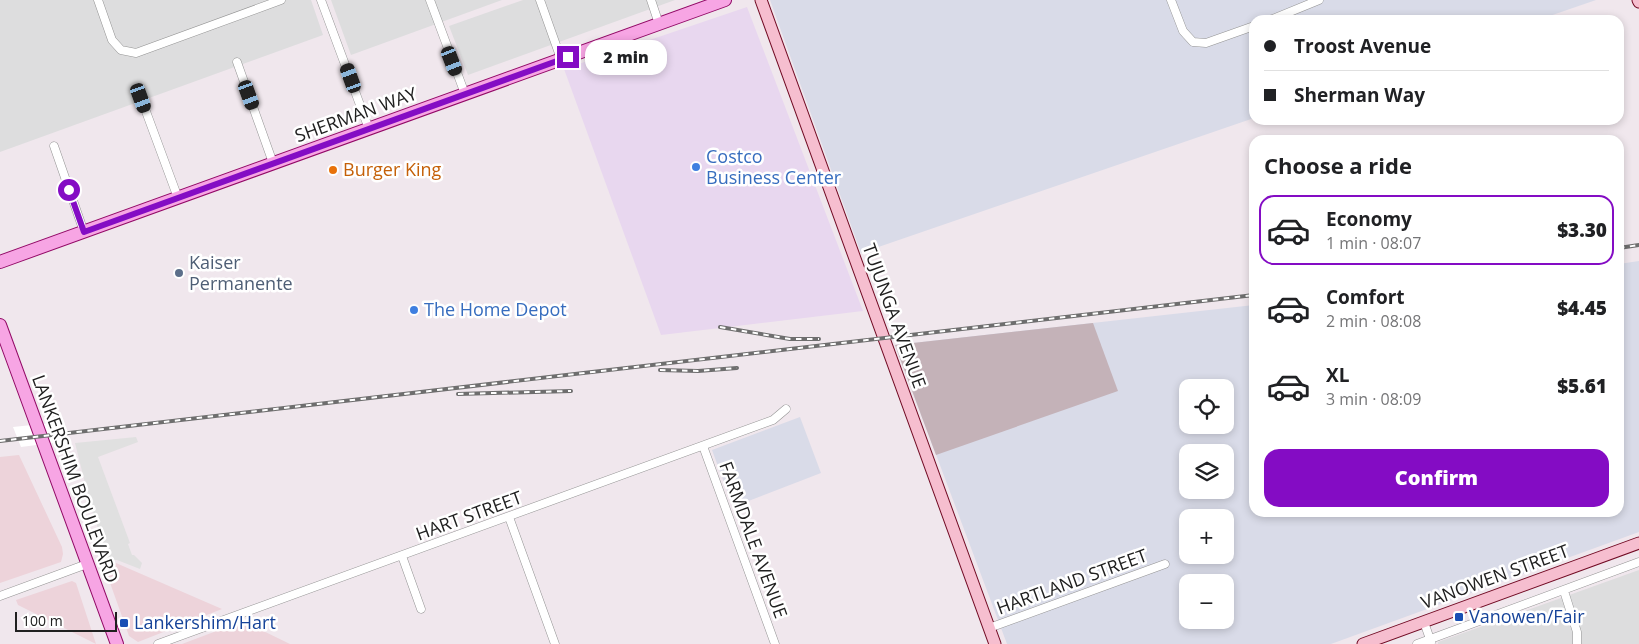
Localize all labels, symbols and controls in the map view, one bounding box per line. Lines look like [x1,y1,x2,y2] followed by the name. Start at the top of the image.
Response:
[1294,33,1431,59] text: Troost Avenue
[586,40,668,74] callout: 2 min
[439,44,464,78] car
[557,46,579,68] route end
[603,46,649,68] text: 2 min
[338,61,363,95] car
[236,78,261,112] car
[128,81,153,115] car
[291,81,421,147] street label: SHERMAN WAY
[1294,82,1425,108] text: Sherman Way
[706,144,842,189] place label: Costco Business Center
[1264,150,1412,180] text: Choose a ride
[343,157,442,181] place label: Burger King
[690,161,702,173] marker: Costco Business Center
[327,164,339,176] marker: Burger King
[58,179,80,201] route start
[1326,206,1412,232] text: Economy
[1266,208,1311,253] icon: car
[1557,217,1607,243] text: $3.30
[1326,232,1421,254] text: 1 min · 08:07
[858,240,932,391] street label: TUJUNGA AVENUE
[189,250,293,295] place label: Kaiser Permanente
[173,267,185,279] marker: Kaiser Permanente
[1326,284,1405,310] text: Comfort
[1266,286,1311,331] icon: car
[1557,295,1607,321] text: $4.45
[424,297,567,321] place label: The Home Depot
[408,304,420,316] marker: The Home Depot
[1326,310,1421,332] text: 2 min · 08:08
[1326,362,1349,388] text: XL
[1266,364,1311,409] icon: car
[27,371,125,586] street label: LANKERSHIM BOULEVARD
[1557,373,1607,399] text: $5.61
[1179,379,1234,629] map controls
[1179,379,1234,434] button: locate
[1326,388,1421,410] text: 3 min · 08:09
[1179,444,1234,499] button: layers
[1264,449,1609,507] button: Confirm
[714,458,793,621] street label: FARMDALE AVENUE
[412,485,525,545] street label: HART STREET
[1179,509,1234,564] button: +
[1418,538,1572,614] street label: VANOWEN STREET
[993,543,1150,619] street label: HARTLAND STREET
[1179,574,1234,629] button: −
[1469,604,1585,628] place label: Vanowen/Fair
[15,609,118,632] scale bar
[134,610,276,634] place label: Lankershim/Hart
[22,611,63,630] text: 100 m
[1453,611,1465,623] marker: Vanowen/Fair
[118,617,130,629] marker: Lankershim/Hart

